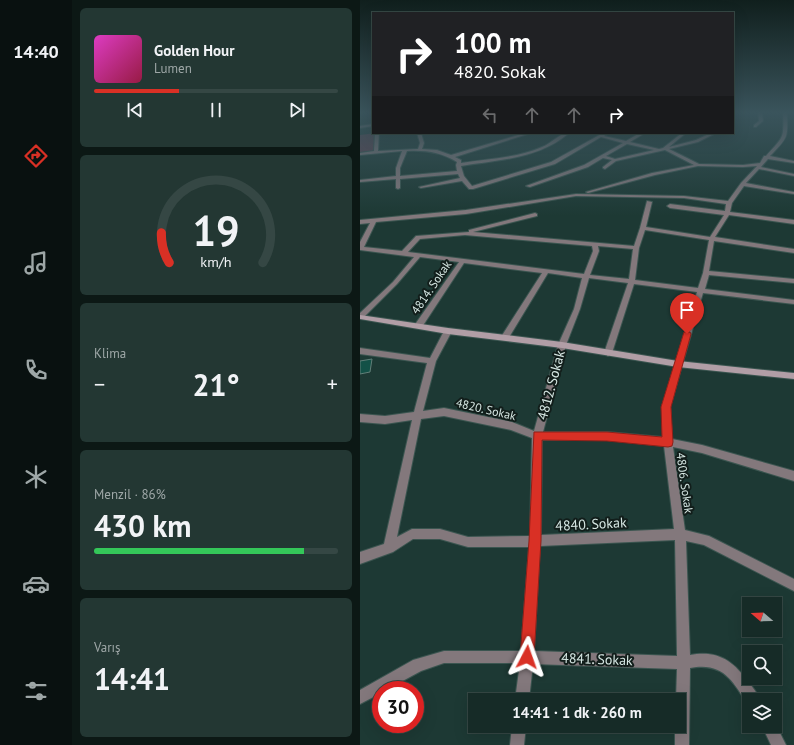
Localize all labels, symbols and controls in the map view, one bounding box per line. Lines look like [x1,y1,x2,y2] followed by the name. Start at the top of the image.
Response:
[454,24,531,61] text: 100 m
[388,28,440,80] icon: right
[13,40,59,63] text: 14:40
[154,41,234,60] text: Golden Hour
[154,60,192,77] text: Lumen
[454,60,546,83] text: 4820. Sokak
[124,99,146,121] icon: previous
[205,99,227,121] icon: pause
[286,99,308,121] icon: next
[479,104,501,126] icon: left
[521,104,543,126] icon: ahead
[563,104,585,126] icon: ahead
[605,104,627,126] icon: right
[22,142,50,170] icon: directions
[192,204,240,257] text: 19
[22,249,50,277] icon: music
[200,252,232,271] text: km/h
[408,257,454,317] street label: 4814. Sokak
[670,293,704,334] pin
[676,299,698,321] icon: arrive
[94,345,126,362] text: Klima
[533,348,569,422] street label: 4812. Sokak
[22,356,50,384] icon: phone
[192,365,240,404] text: 21°
[94,370,105,398] text: −
[327,370,338,398] text: +
[454,395,518,423] street label: 4820. Sokak
[673,452,697,515] street label: 4806. Sokak
[22,463,50,491] icon: climate
[94,486,166,503] text: Menzil · 86%
[94,506,192,545] text: 430 km
[555,513,627,535] street label: 4840. Sokak
[22,570,50,598] icon: car
[742,597,782,637] north arrow
[742,597,782,733] map controls
[506,636,548,678] position arrow
[94,639,121,656] text: Varış
[742,645,782,685] button: search
[561,649,633,669] street label: 4841. Sokak
[94,659,170,698] text: 14:41
[22,677,50,705] icon: filters
[372,681,424,733] speed limit sign: 30
[742,693,782,733] button: layers
[512,703,642,722] text: 14:41 · 1 dk · 260 m

